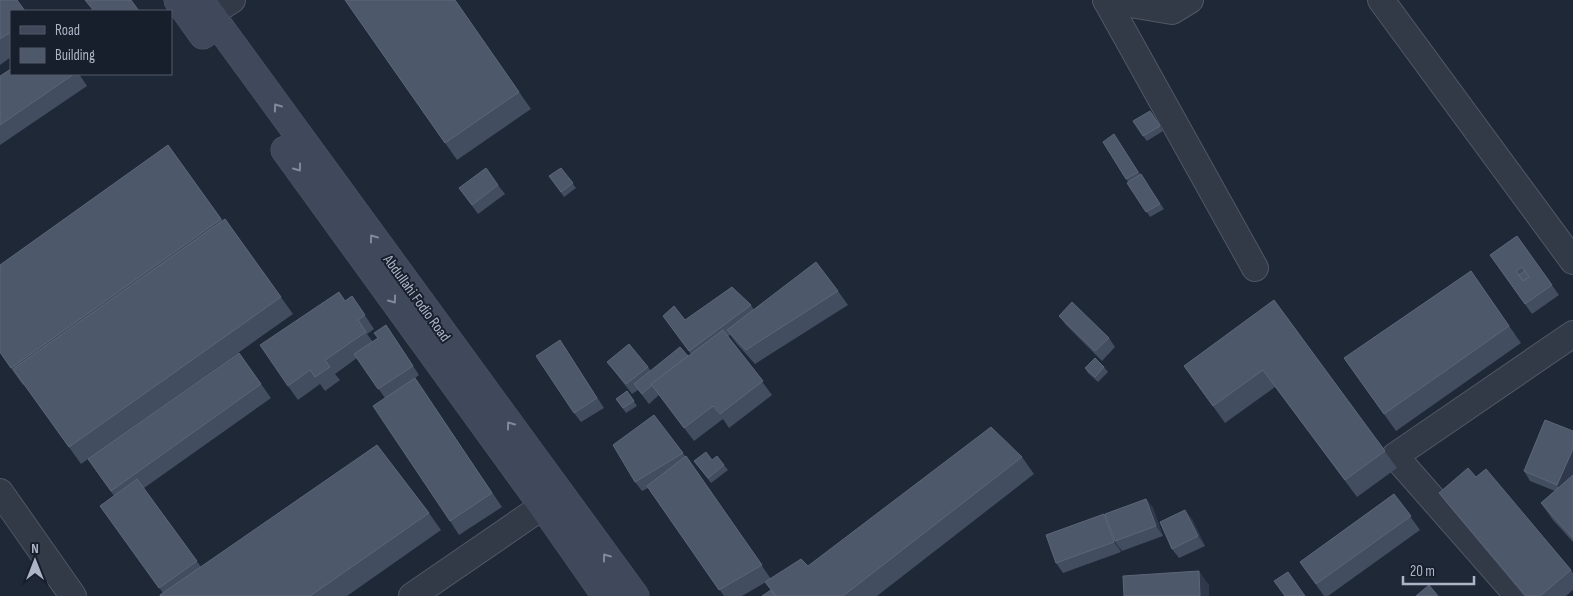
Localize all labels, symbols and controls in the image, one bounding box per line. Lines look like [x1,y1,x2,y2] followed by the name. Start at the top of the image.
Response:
[10,10,172,75] legend
[55,21,80,40] text: Road
[55,46,95,65] text: Building
[274,103,283,112] one-way arrow
[292,162,301,171] one-way arrow
[370,234,379,244] one-way arrow
[378,250,454,345] street label: Abdullahi Fodio Road
[387,294,395,303] one-way arrow
[507,422,516,431] one-way arrow
[10,536,60,586] north arrow
[31,540,39,557] text: N
[603,553,612,563] one-way arrow
[1403,554,1474,586] scale bar
[1410,562,1435,581] text: 20 m

